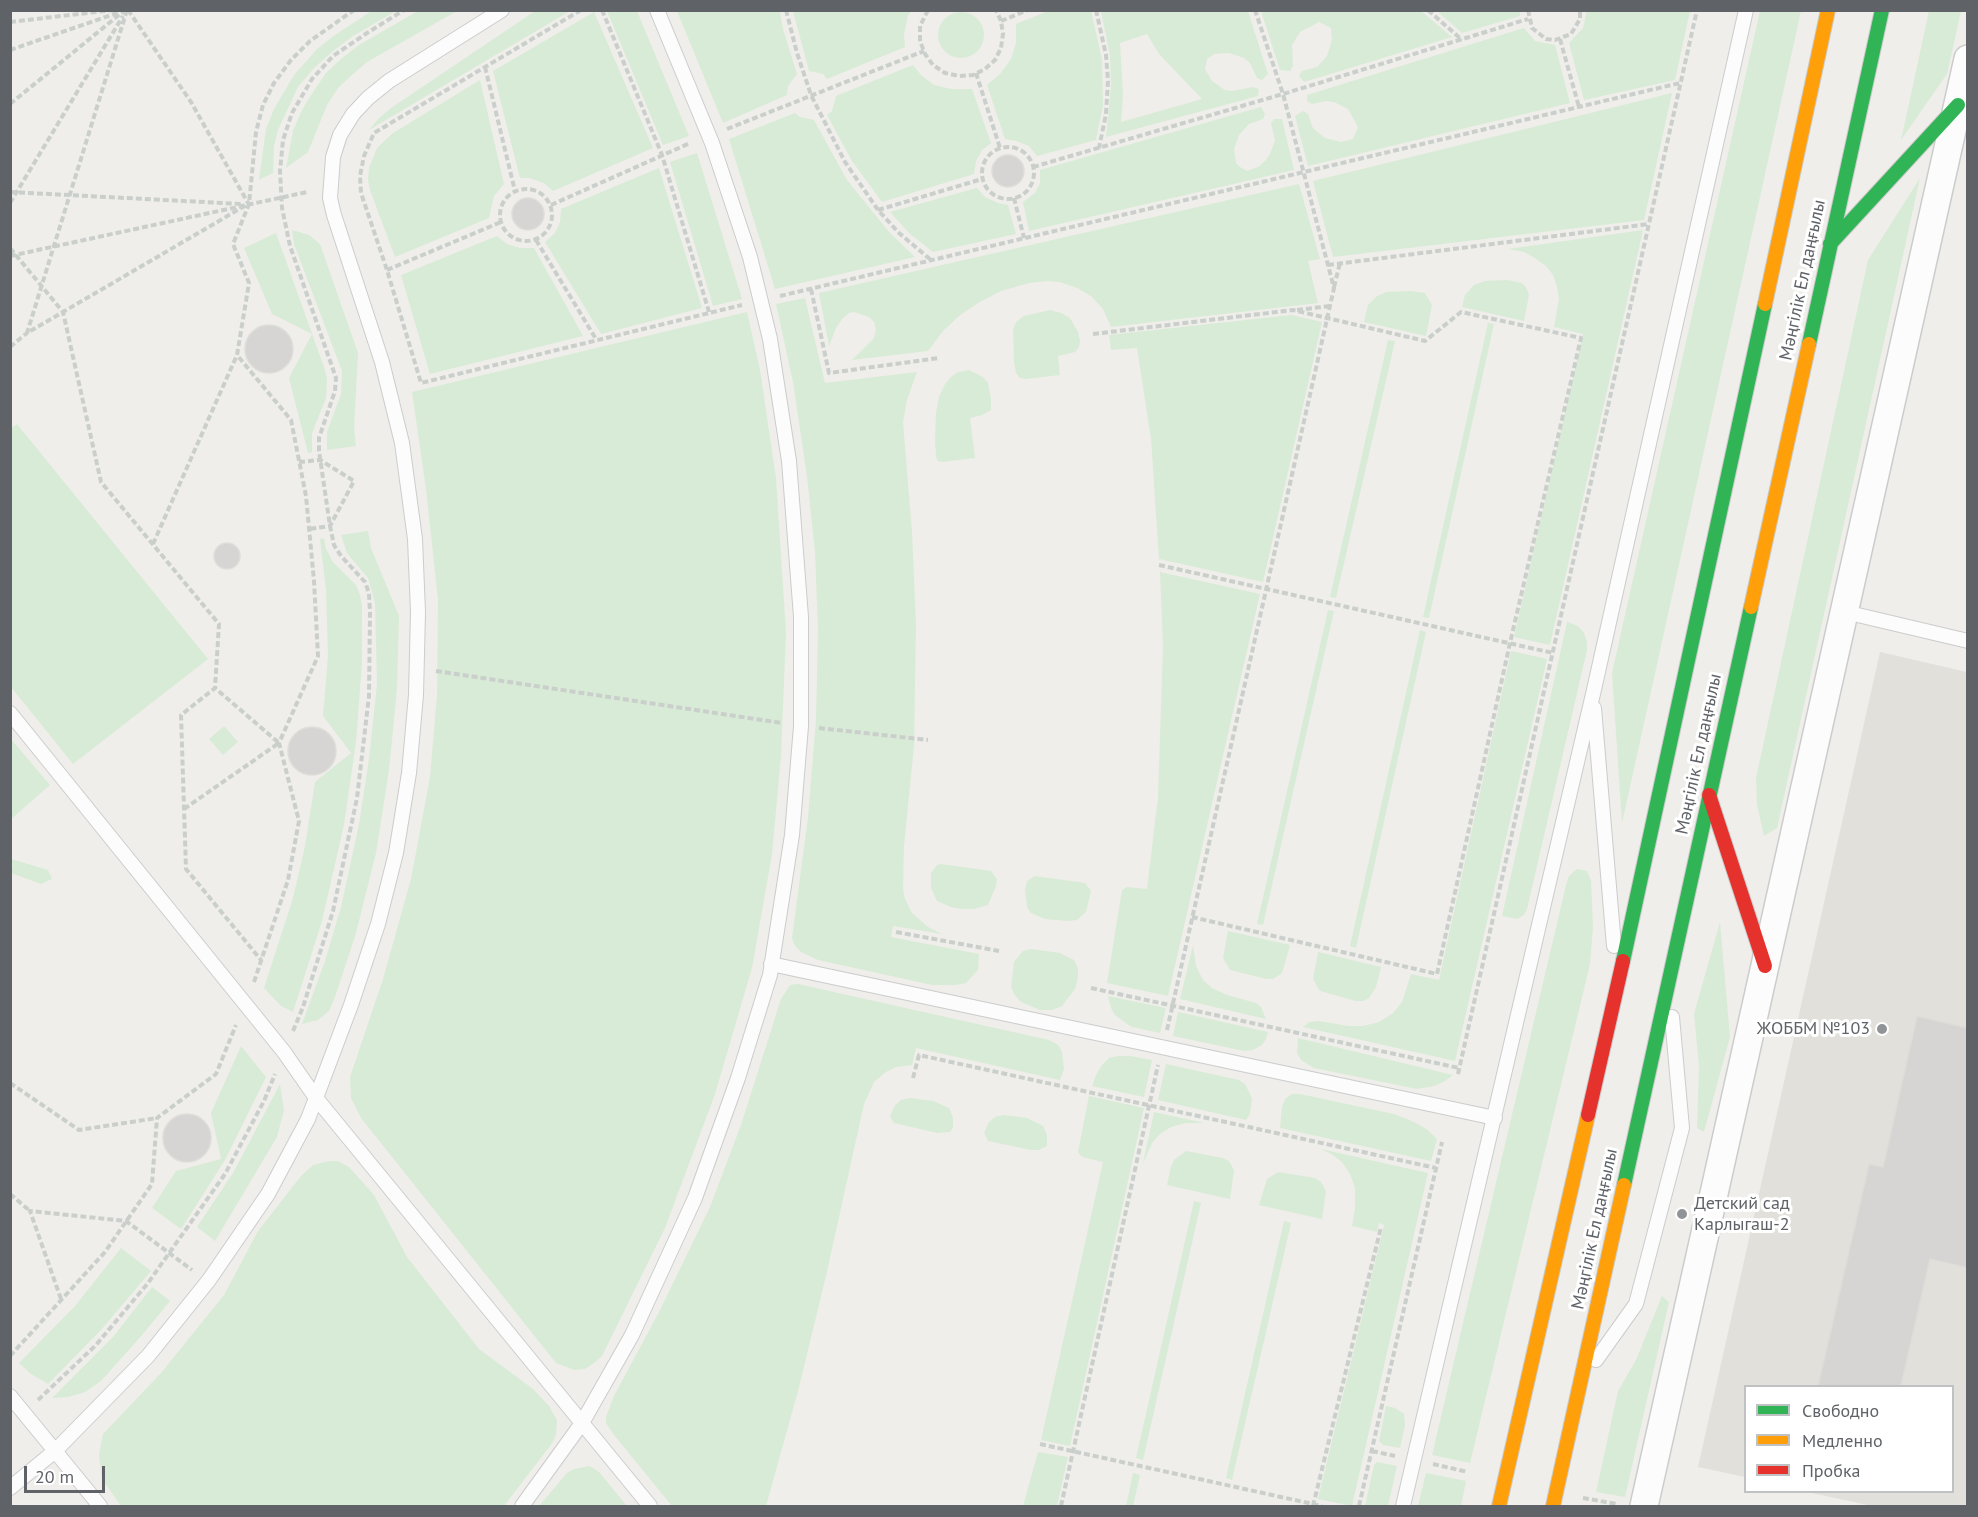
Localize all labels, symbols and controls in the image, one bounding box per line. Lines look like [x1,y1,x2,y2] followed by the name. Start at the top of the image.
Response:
[1775,198,1831,362] street label: Мәңгілік Ел даңғылы
[1671,672,1727,836] street label: Мәңгілік Ел даңғылы
[1757,1018,1870,1040] place label: ЖОББМ №103
[1875,1022,1889,1036] marker: ЖОББМ №103
[1567,1147,1623,1311] street label: Мәңгілік Ел даңғылы
[1694,1193,1790,1236] place label: Детский сад Карлыгаш-2
[1675,1207,1689,1221] marker: Детский сад Карлыгаш-2
[1744,1385,1954,1493] legend
[1802,1399,1879,1422] text: Свободно
[1802,1429,1883,1452] text: Медленно
[27,1454,108,1492] scale bar
[1802,1459,1860,1482] text: Пробка
[35,1465,74,1488] text: 20 m

